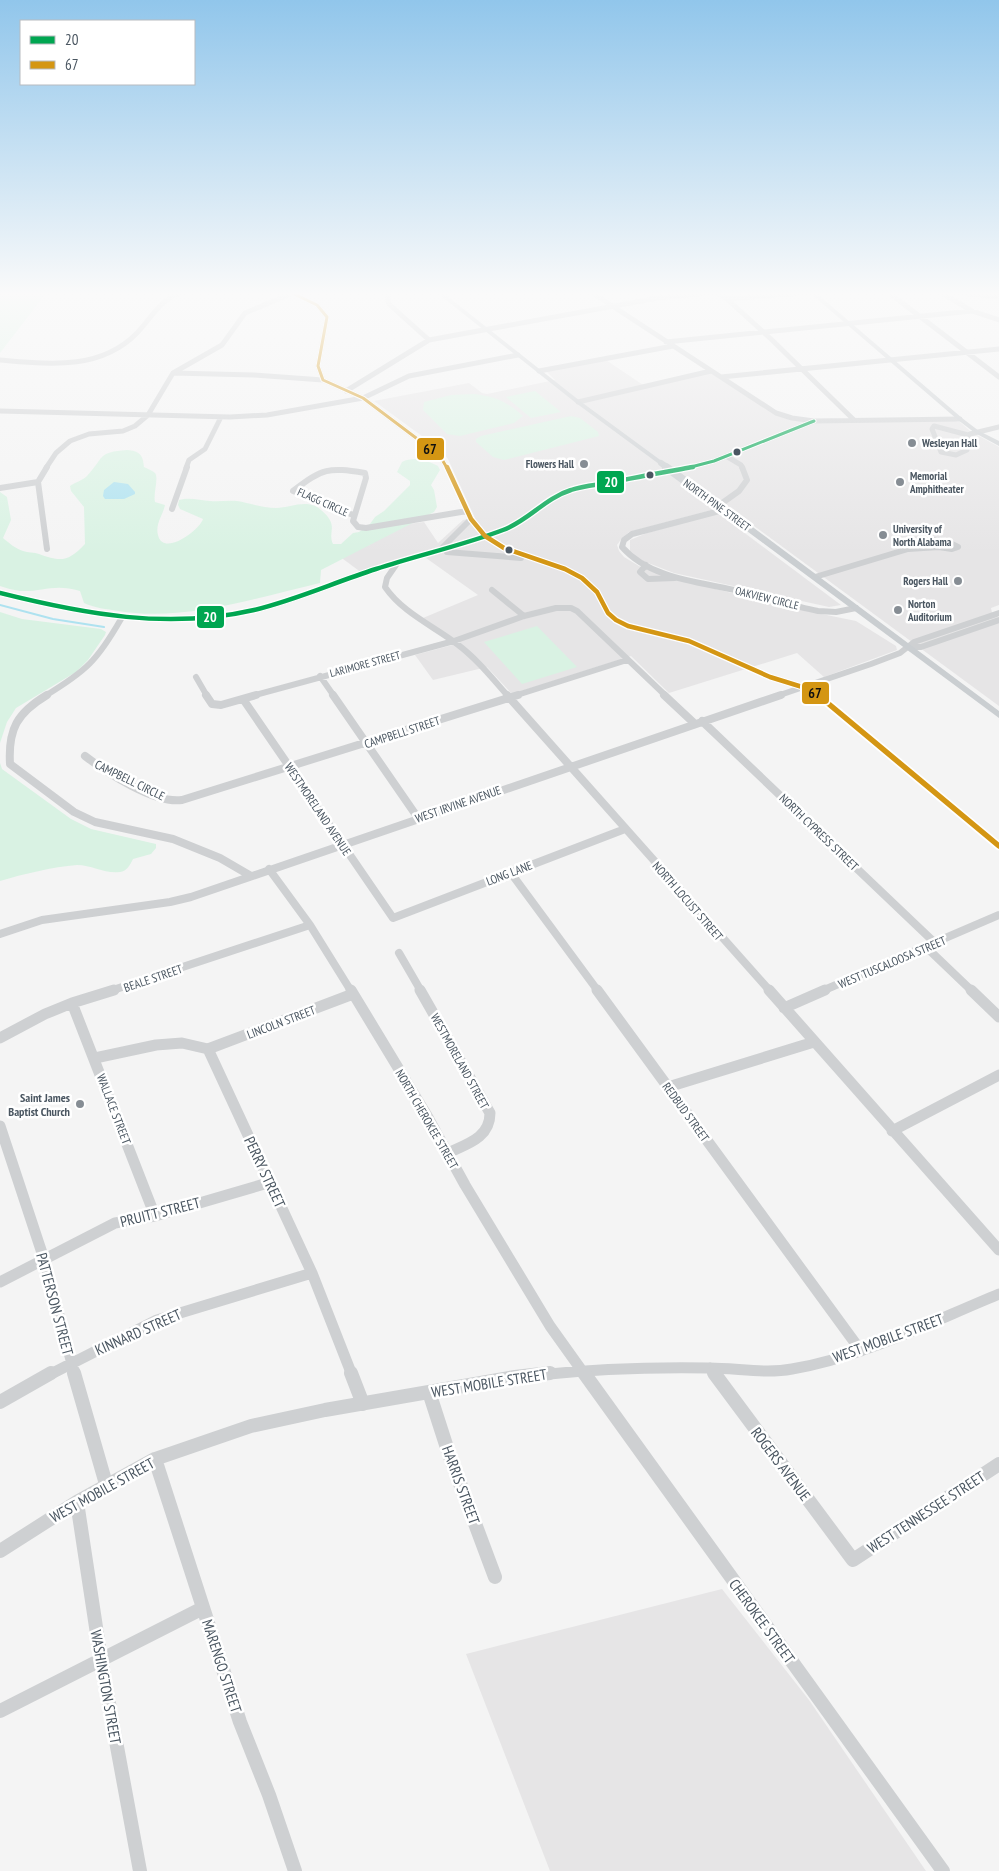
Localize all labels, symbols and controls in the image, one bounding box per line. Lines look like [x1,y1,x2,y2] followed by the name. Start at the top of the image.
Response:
[20,20,195,85] legend
[65,30,79,49] text: 20
[65,55,79,74] text: 67
[921,436,977,450] place label: Wesleyan Hall
[416,437,445,461] line badge: 67
[906,437,918,449] marker: Wesleyan Hall
[423,440,437,458] text: 67
[732,447,742,457] unlabelled marker
[526,457,574,471] place label: Flowers Hall
[578,458,590,470] marker: Flowers Hall
[909,469,964,496] place label: Memorial Amphitheater
[596,470,625,494] line badge: 20
[645,470,655,480] unlabelled marker
[604,473,618,491] text: 20
[681,476,753,534] street label: NORTH PINE STREET
[894,476,906,488] marker: Memorial Amphitheater
[295,485,351,520] street label: FLAGG CIRCLE
[893,522,952,549] place label: University of North Alabama
[877,529,889,541] marker: University of North Alabama
[504,545,514,555] unlabelled marker
[903,574,948,588] place label: Rogers Hall
[952,575,964,587] marker: Rogers Hall
[734,583,801,613] street label: OAKVIEW CIRCLE
[907,597,952,624] place label: Norton Auditorium
[892,604,904,616] marker: Norton Auditorium
[196,605,225,629] line badge: 20
[203,608,217,626] text: 20
[328,648,402,680] street label: LARIMORE STREET
[801,681,830,705] line badge: 67
[808,684,822,702] text: 67
[362,713,442,751] street label: CAMPBELL STREET
[92,757,168,803] street label: CAMPBELL CIRCLE
[281,760,355,858] street label: WESTMORELAND AVENUE
[413,782,503,826] street label: WEST IRVINE AVENUE
[776,790,862,874] street label: NORTH CYPRESS STREET
[484,857,534,889] street label: LONG LANE
[650,858,727,944] street label: NORTH LOCUST STREET
[836,932,949,991] street label: WEST TUSCALOOSA STREET
[122,961,185,995] street label: BEALE STREET
[245,1002,318,1042] street label: LINCOLN STREET
[428,1011,493,1112] street label: WESTMORELAND STREET
[392,1067,462,1172] street label: NORTH CHEROKEE STREET
[94,1072,134,1147] street label: WALLACE STREET
[659,1079,713,1145] street label: REDBUD STREET
[8,1090,70,1119] place label: Saint James Baptist Church
[74,1098,86,1110] marker: Saint James Baptist Church
[240,1133,290,1211] street label: PERRY STREET
[118,1193,202,1231] street label: PRUITT STREET
[32,1251,78,1358] street label: PATTERSON STREET
[92,1304,184,1359] street label: KINNARD STREET
[830,1309,946,1367] street label: WEST MOBILE STREET
[430,1364,548,1401] street label: WEST MOBILE STREET
[747,1423,815,1505] street label: ROGERS AVENUE
[438,1443,484,1527] street label: HARRIS STREET
[46,1453,158,1527] street label: WEST MOBILE STREET
[864,1467,989,1557] street label: WEST TENNESSEE STREET
[725,1575,799,1667] street label: CHEROKEE STREET
[198,1617,246,1715] street label: MARENGO STREET
[87,1628,125,1746] street label: WASHINGTON STREET

